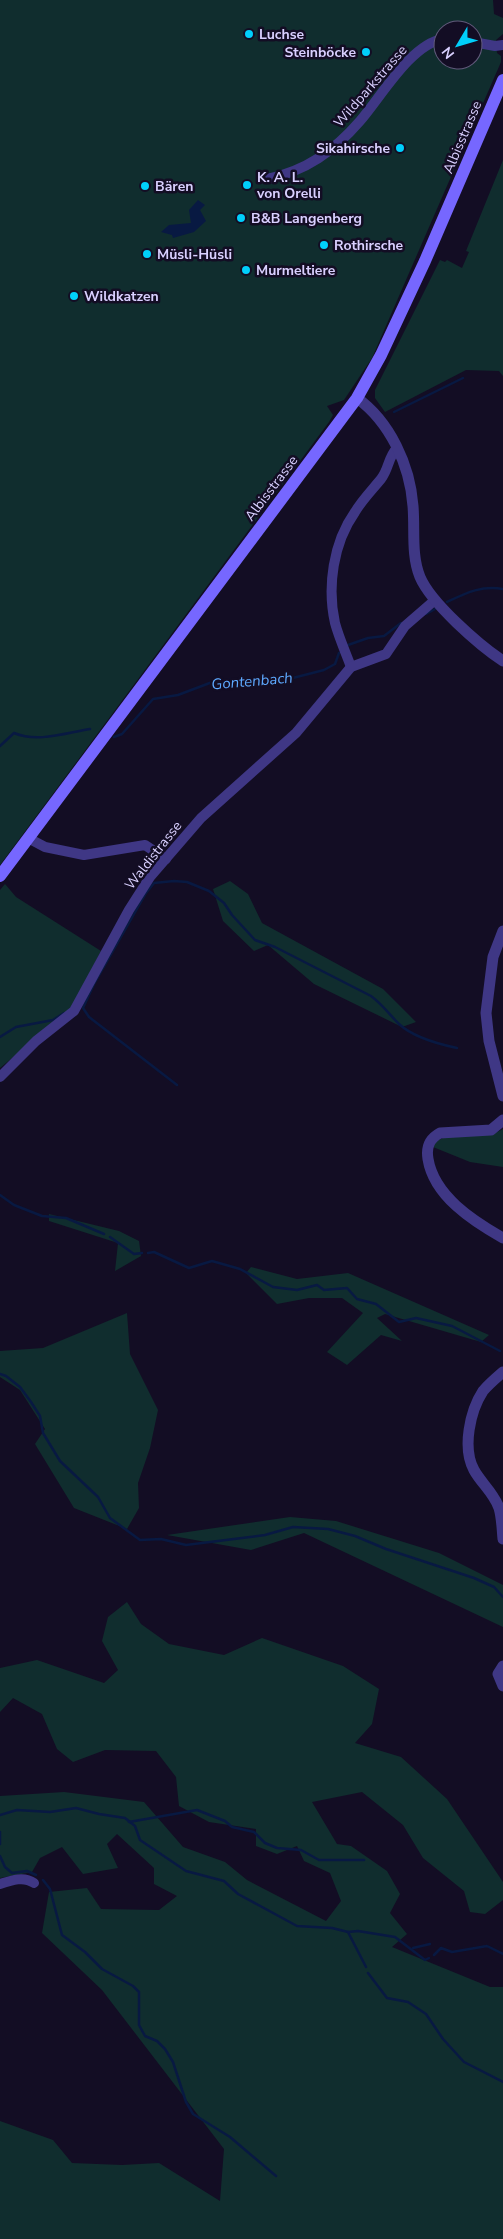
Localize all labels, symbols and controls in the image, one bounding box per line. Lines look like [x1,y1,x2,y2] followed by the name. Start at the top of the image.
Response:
[433,20,483,70] north arrow
[259,25,304,44] place label: Luchse
[243,28,255,40] marker: Luchse
[329,41,411,132] street label: Wildparkstrasse
[285,43,356,62] place label: Steinböcke
[437,43,459,63] text: N
[360,46,372,58] marker: Steinböcke
[439,98,486,177] street label: Albisstrasse
[316,139,390,158] place label: Sikahirsche
[394,142,406,154] marker: Sikahirsche
[256,168,321,203] place label: K. A. L. von Orelli
[155,177,193,196] place label: Bären
[241,179,253,191] marker: K. A. L. von Orelli
[139,180,151,192] marker: Bären
[251,209,362,228] place label: B&B Langenberg
[235,212,247,224] marker: B&B Langenberg
[334,236,404,255] place label: Rothirsche
[318,239,330,251] marker: Rothirsche
[157,245,232,264] place label: Müsli-Hüsli
[141,248,153,260] marker: Müsli-Hüsli
[256,261,336,280] place label: Murmeltiere
[240,264,252,276] marker: Murmeltiere
[84,287,159,306] place label: Wildkatzen
[68,290,80,302] marker: Wildkatzen
[241,452,302,525] street label: Albisstrasse
[210,667,294,695] water label: Gontenbach
[121,817,186,894] street label: Waldistrasse

